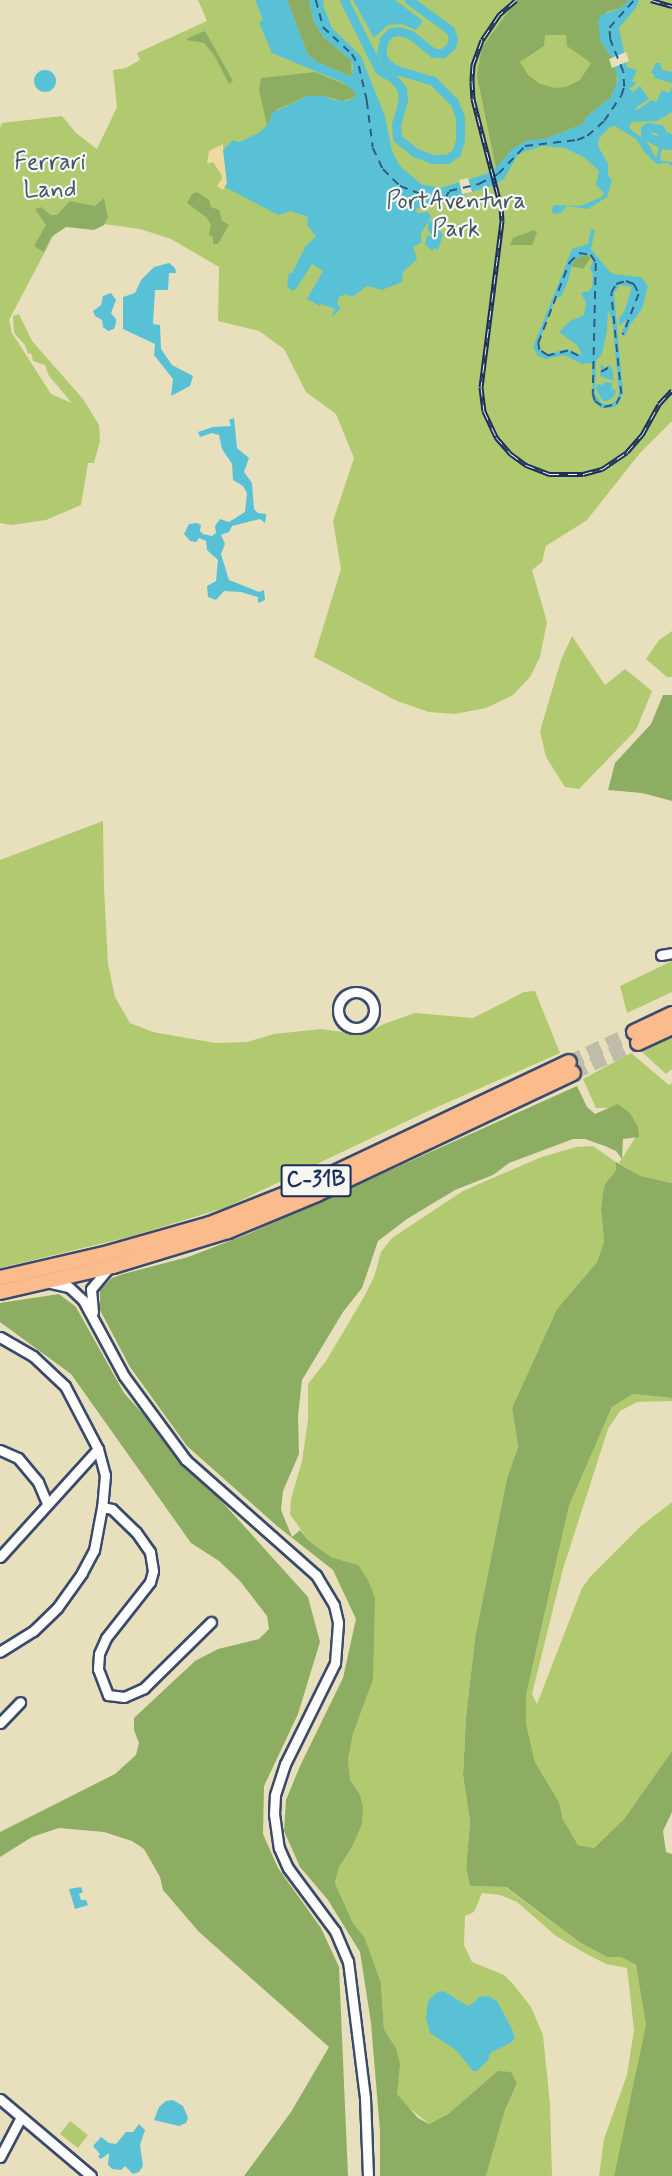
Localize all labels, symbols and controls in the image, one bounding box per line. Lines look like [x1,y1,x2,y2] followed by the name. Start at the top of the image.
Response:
[14,149,86,205] park label: Ferrari Land
[386,188,526,244] park label: PortAventura Park
[280,1162,352,1200] road number: C-31B

